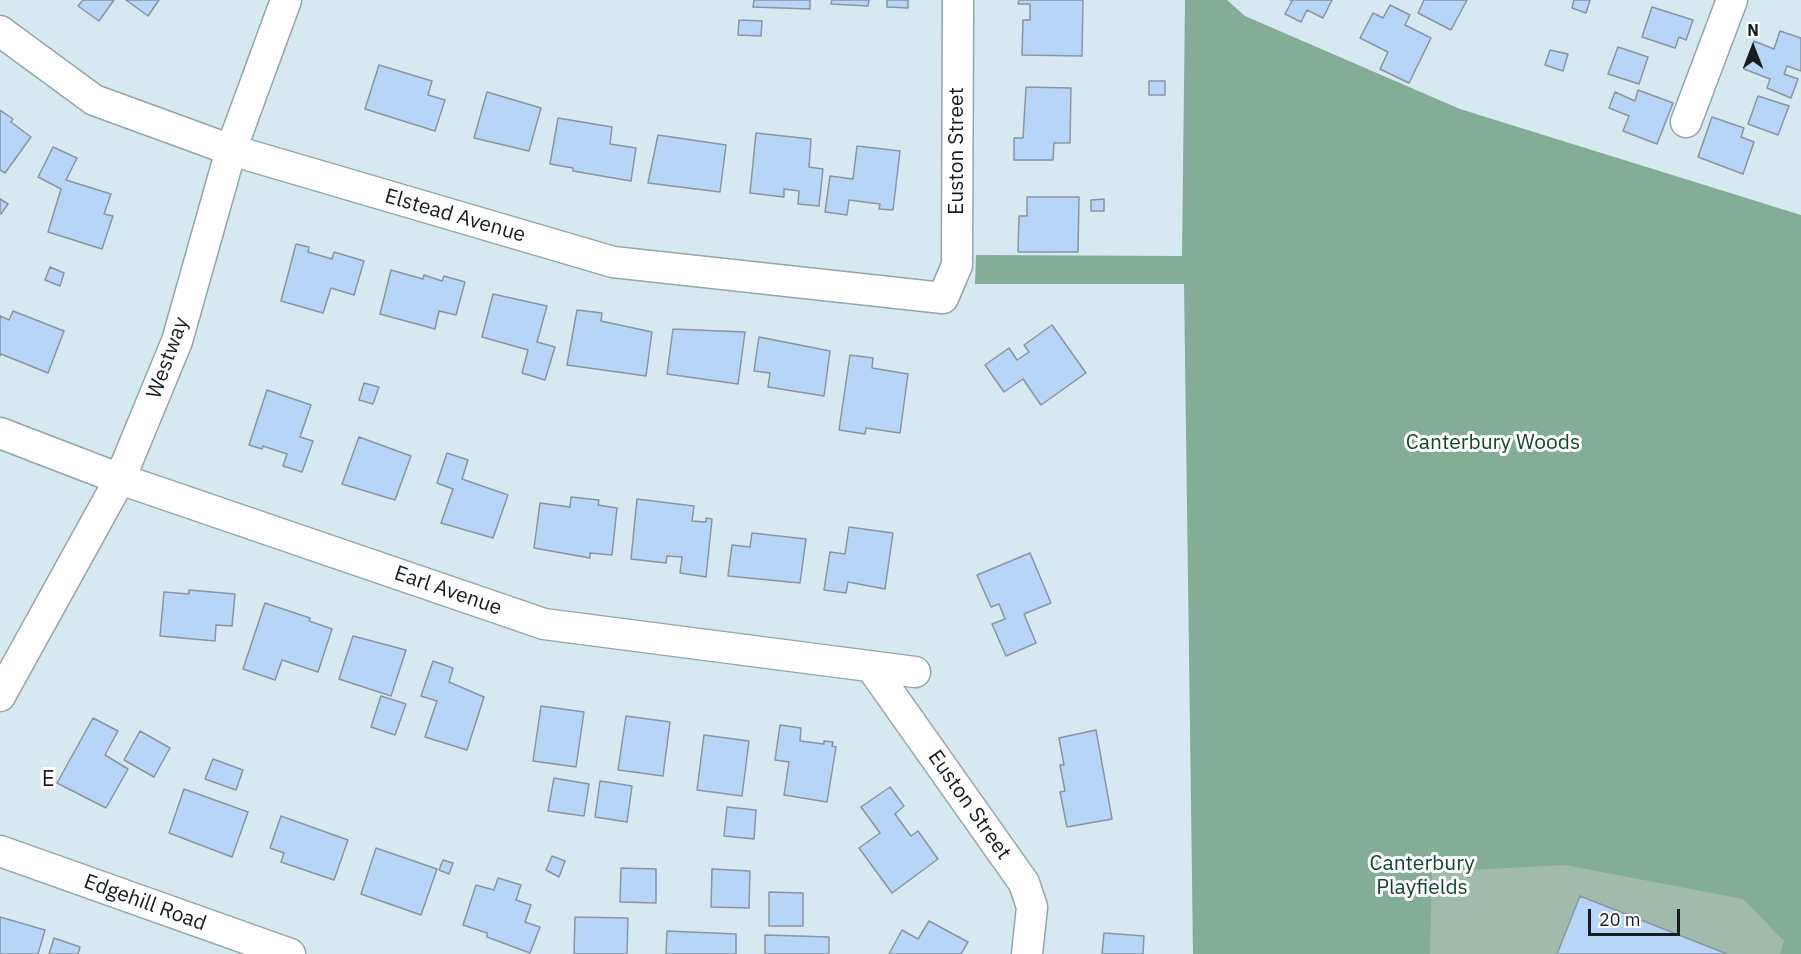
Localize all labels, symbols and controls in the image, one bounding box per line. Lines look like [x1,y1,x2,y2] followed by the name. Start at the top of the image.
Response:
[1723,18,1783,78] north arrow
[1747,20,1759,40] text: N
[944,87,970,215] street label: Euston Street
[382,184,528,248] street label: Elstead Avenue
[142,314,194,402] street label: Westway
[1406,430,1580,456] park label: Canterbury Woods
[391,561,505,621] street label: Earl Avenue
[922,745,1016,865] street label: Euston Street
[42,767,56,793] district label: E
[1369,851,1475,901] park label: Canterbury Playfields
[80,869,210,937] street label: Edgehill Road
[1591,897,1682,935] scale bar
[1599,908,1641,931] text: 20 m

